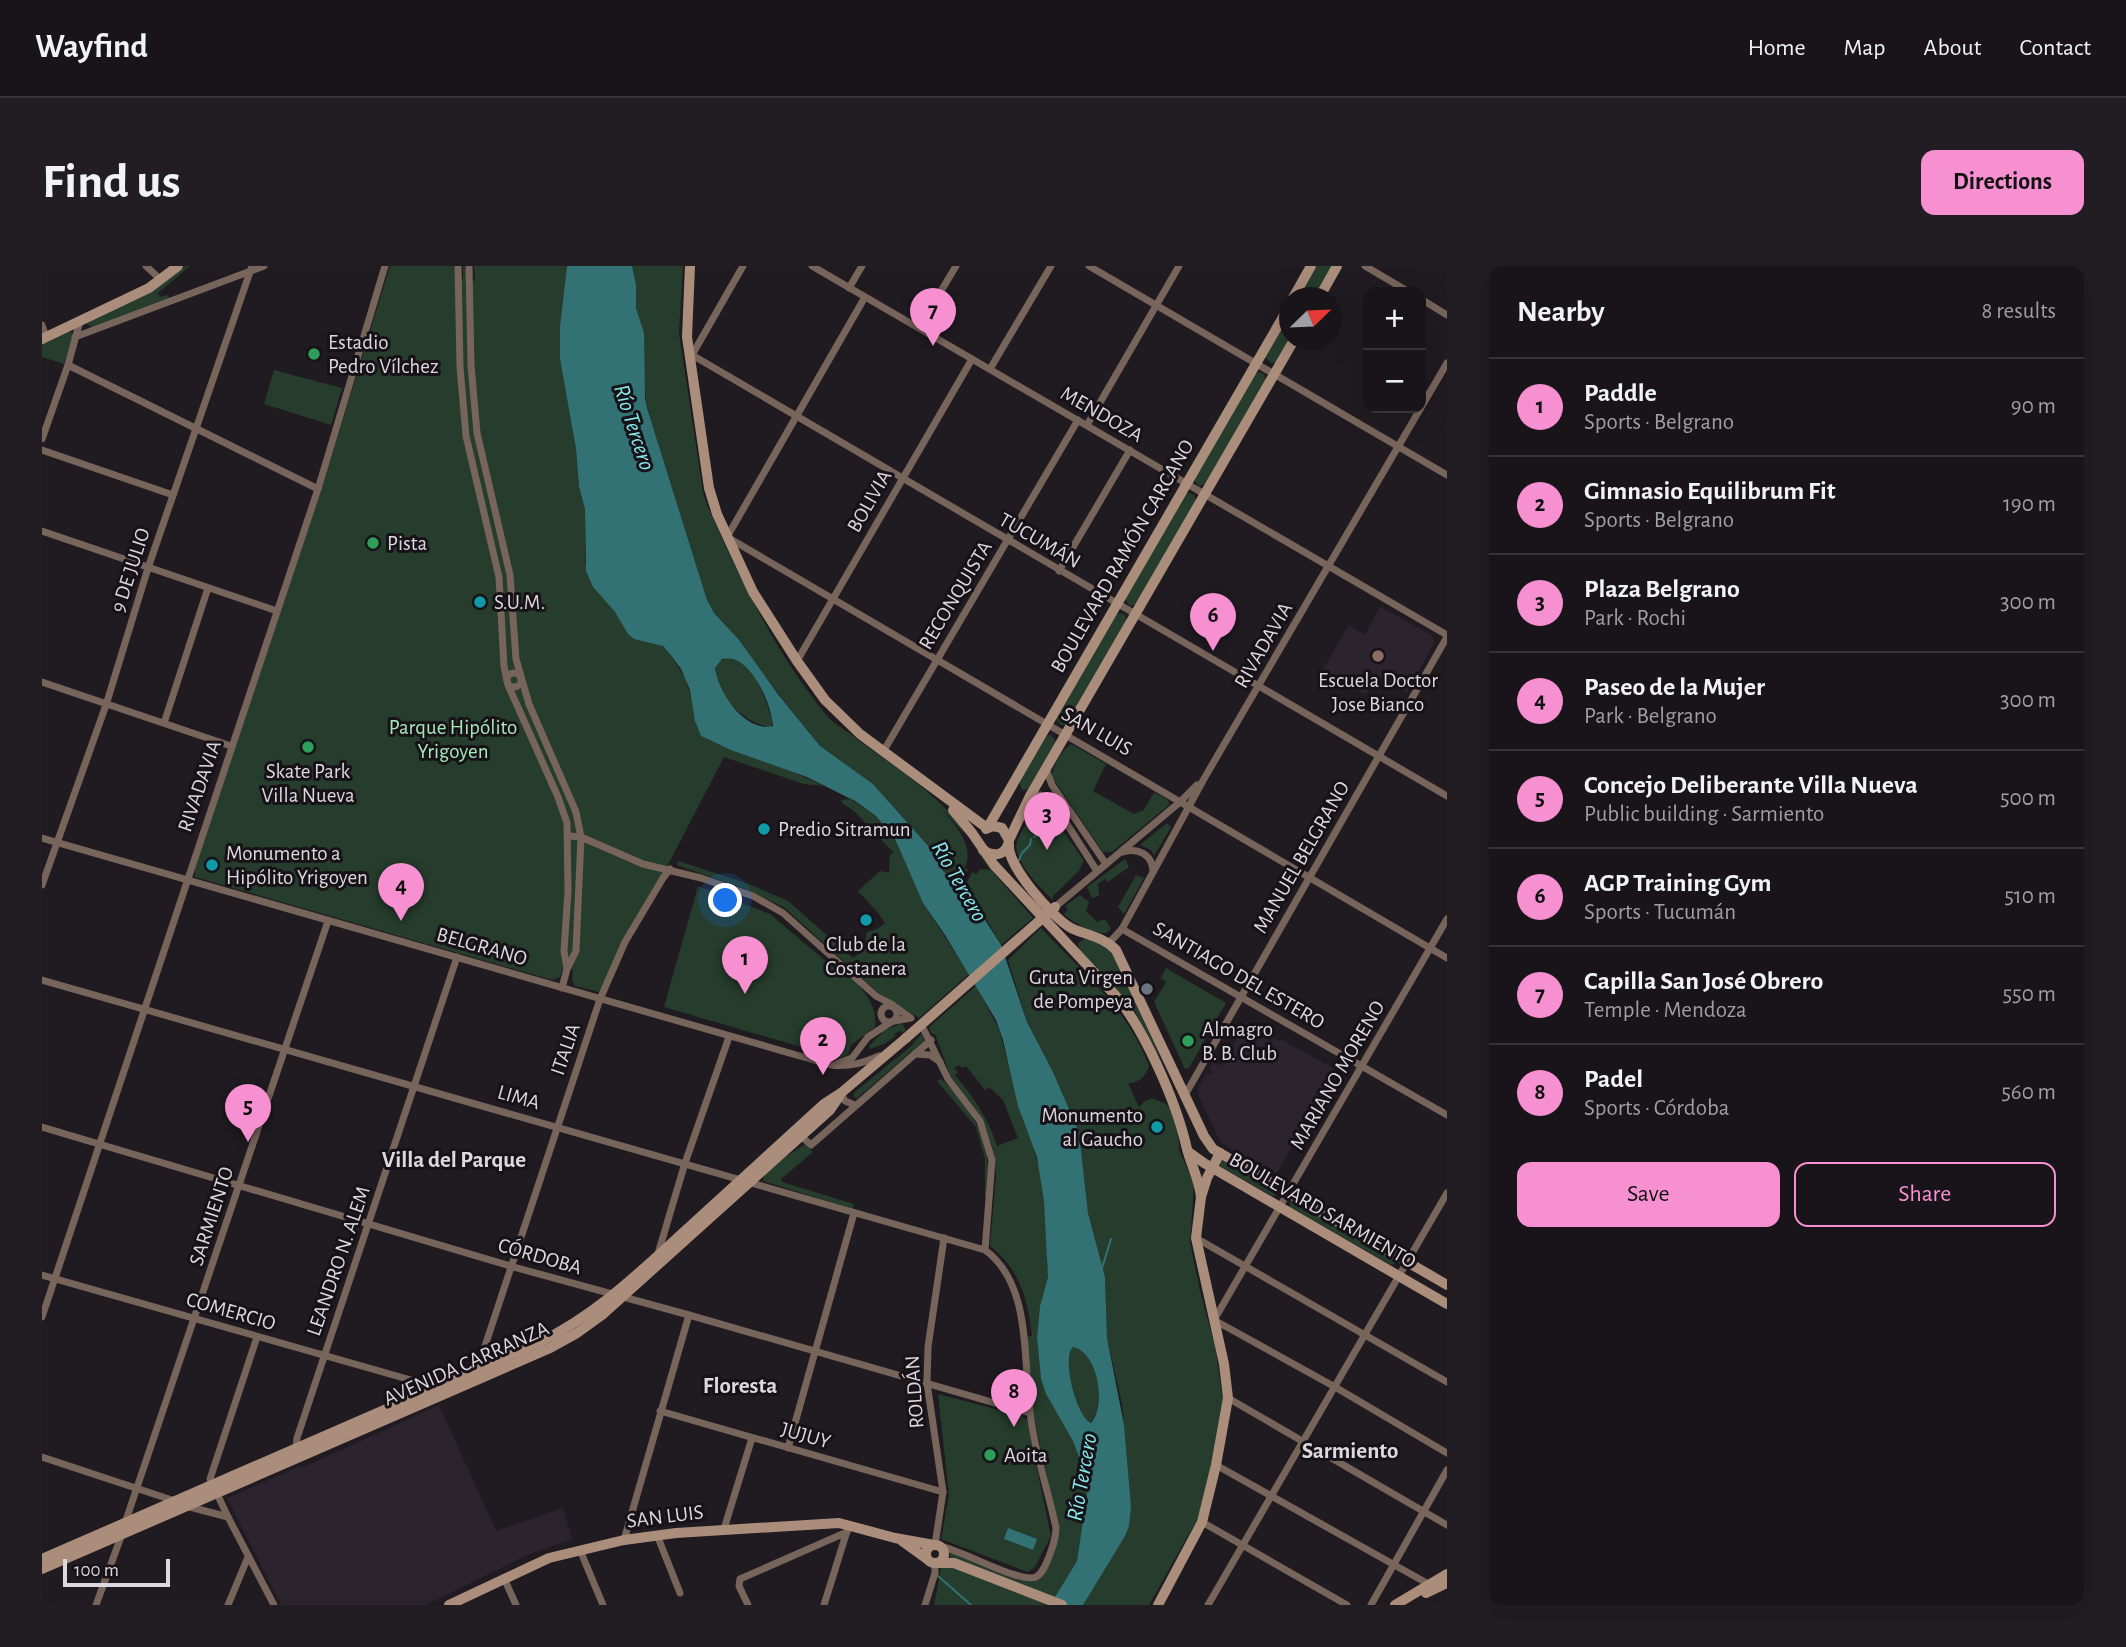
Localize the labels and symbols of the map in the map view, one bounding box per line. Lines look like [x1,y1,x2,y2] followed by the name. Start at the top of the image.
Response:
[1279,287,1342,350] north arrow
[910,288,956,346] pin: 7
[328,332,439,377] place label: Estadio Pedro Vílchez
[306,346,322,362] marker: Estadio Pedro Vílchez
[609,382,658,473] water label: Río Tercero
[1057,383,1146,446] street label: MENDOZA
[1045,435,1198,676] street label: BOULEVARD RAMÓN CARCANO
[843,466,896,536] street label: BOLIVIA
[995,507,1085,572] street label: TUCUMÁN
[107,525,154,615] street label: 9 DE JULIO
[387,533,427,554] place label: Pista
[365,535,381,551] marker: Pista
[915,537,996,653] street label: RECONQUISTA
[494,592,545,613] place label: S.U.M.
[1190,593,1236,651] pin: 6
[472,594,488,610] marker: S.U.M.
[1231,599,1296,692] street label: RIVADAVIA
[1370,648,1386,664] marker: Escuela Doctor Jose Bianco
[1318,670,1438,715] place label: Escuela Doctor Jose Bianco
[1058,703,1136,760] street label: SAN LUIS
[389,717,517,762] park label: Parque Hipólito Yrigoyen
[174,738,225,835] street label: RIVADAVIA
[300,739,316,755] marker: Skate Park Villa Nueva
[261,761,355,806] place label: Skate Park Villa Nueva
[1249,778,1353,937] street label: MANUEL BELGRANO
[1024,792,1070,850] pin: 3
[778,819,911,840] place label: Predio Sitramun
[756,821,772,837] marker: Predio Sitramun
[927,838,991,926] water label: Río Tercero
[226,843,368,888] place label: Monumento a Hipólito Yrigoyen
[204,857,220,873] marker: Monumento a Hipólito Yrigoyen
[378,863,424,921] pin: 4
[708,883,742,917] your location
[858,912,874,928] marker: Club de la Costanera
[1149,918,1328,1033] street label: SANTIAGO DEL ESTERO
[434,924,530,969] street label: BELGRANO
[825,934,907,979] place label: Club de la Costanera
[722,936,768,994] pin: 1
[1029,967,1133,1012] place label: Gruta Virgen de Pompeya
[1139,981,1155,997] marker: Gruta Virgen de Pompeya
[1286,997,1389,1153] street label: MARIANO MORENO
[800,1017,846,1075] pin: 2
[1202,1019,1277,1064] place label: Almagro B. B. Club
[547,1021,584,1078] street label: ITALIA
[1180,1033,1196,1049] marker: Almagro B. B. Club
[495,1081,542,1114] street label: LIMA
[225,1084,271,1142] pin: 5
[1041,1105,1143,1150] place label: Monumento al Gaucho
[1149,1119,1165,1135] marker: Monumento al Gaucho
[1226,1148,1420,1272] street label: BOULEVARD SARMIENTO
[382,1149,526,1172] district label: Villa del Parque
[186,1164,237,1268] street label: SARMIENTO
[303,1184,374,1339] street label: LEANDRO N. ALEM
[496,1233,585,1278] street label: CÓRDOBA
[184,1289,278,1334] street label: COMERCIO
[380,1318,552,1409] street label: AVENIDA CARRANZA
[899,1355,928,1429] street label: ROLDÁN
[991,1369,1037,1427] pin: 8
[703,1375,777,1398] district label: Floresta
[779,1418,833,1453] street label: JUJUY
[1063,1432,1102,1523] water label: Río Tercero
[1302,1440,1398,1463] district label: Sarmiento
[1004,1445,1048,1466] place label: Aoita
[982,1447,998,1463] marker: Aoita
[625,1501,705,1532] street label: SAN LUIS
[63,1556,170,1588] scale bar

